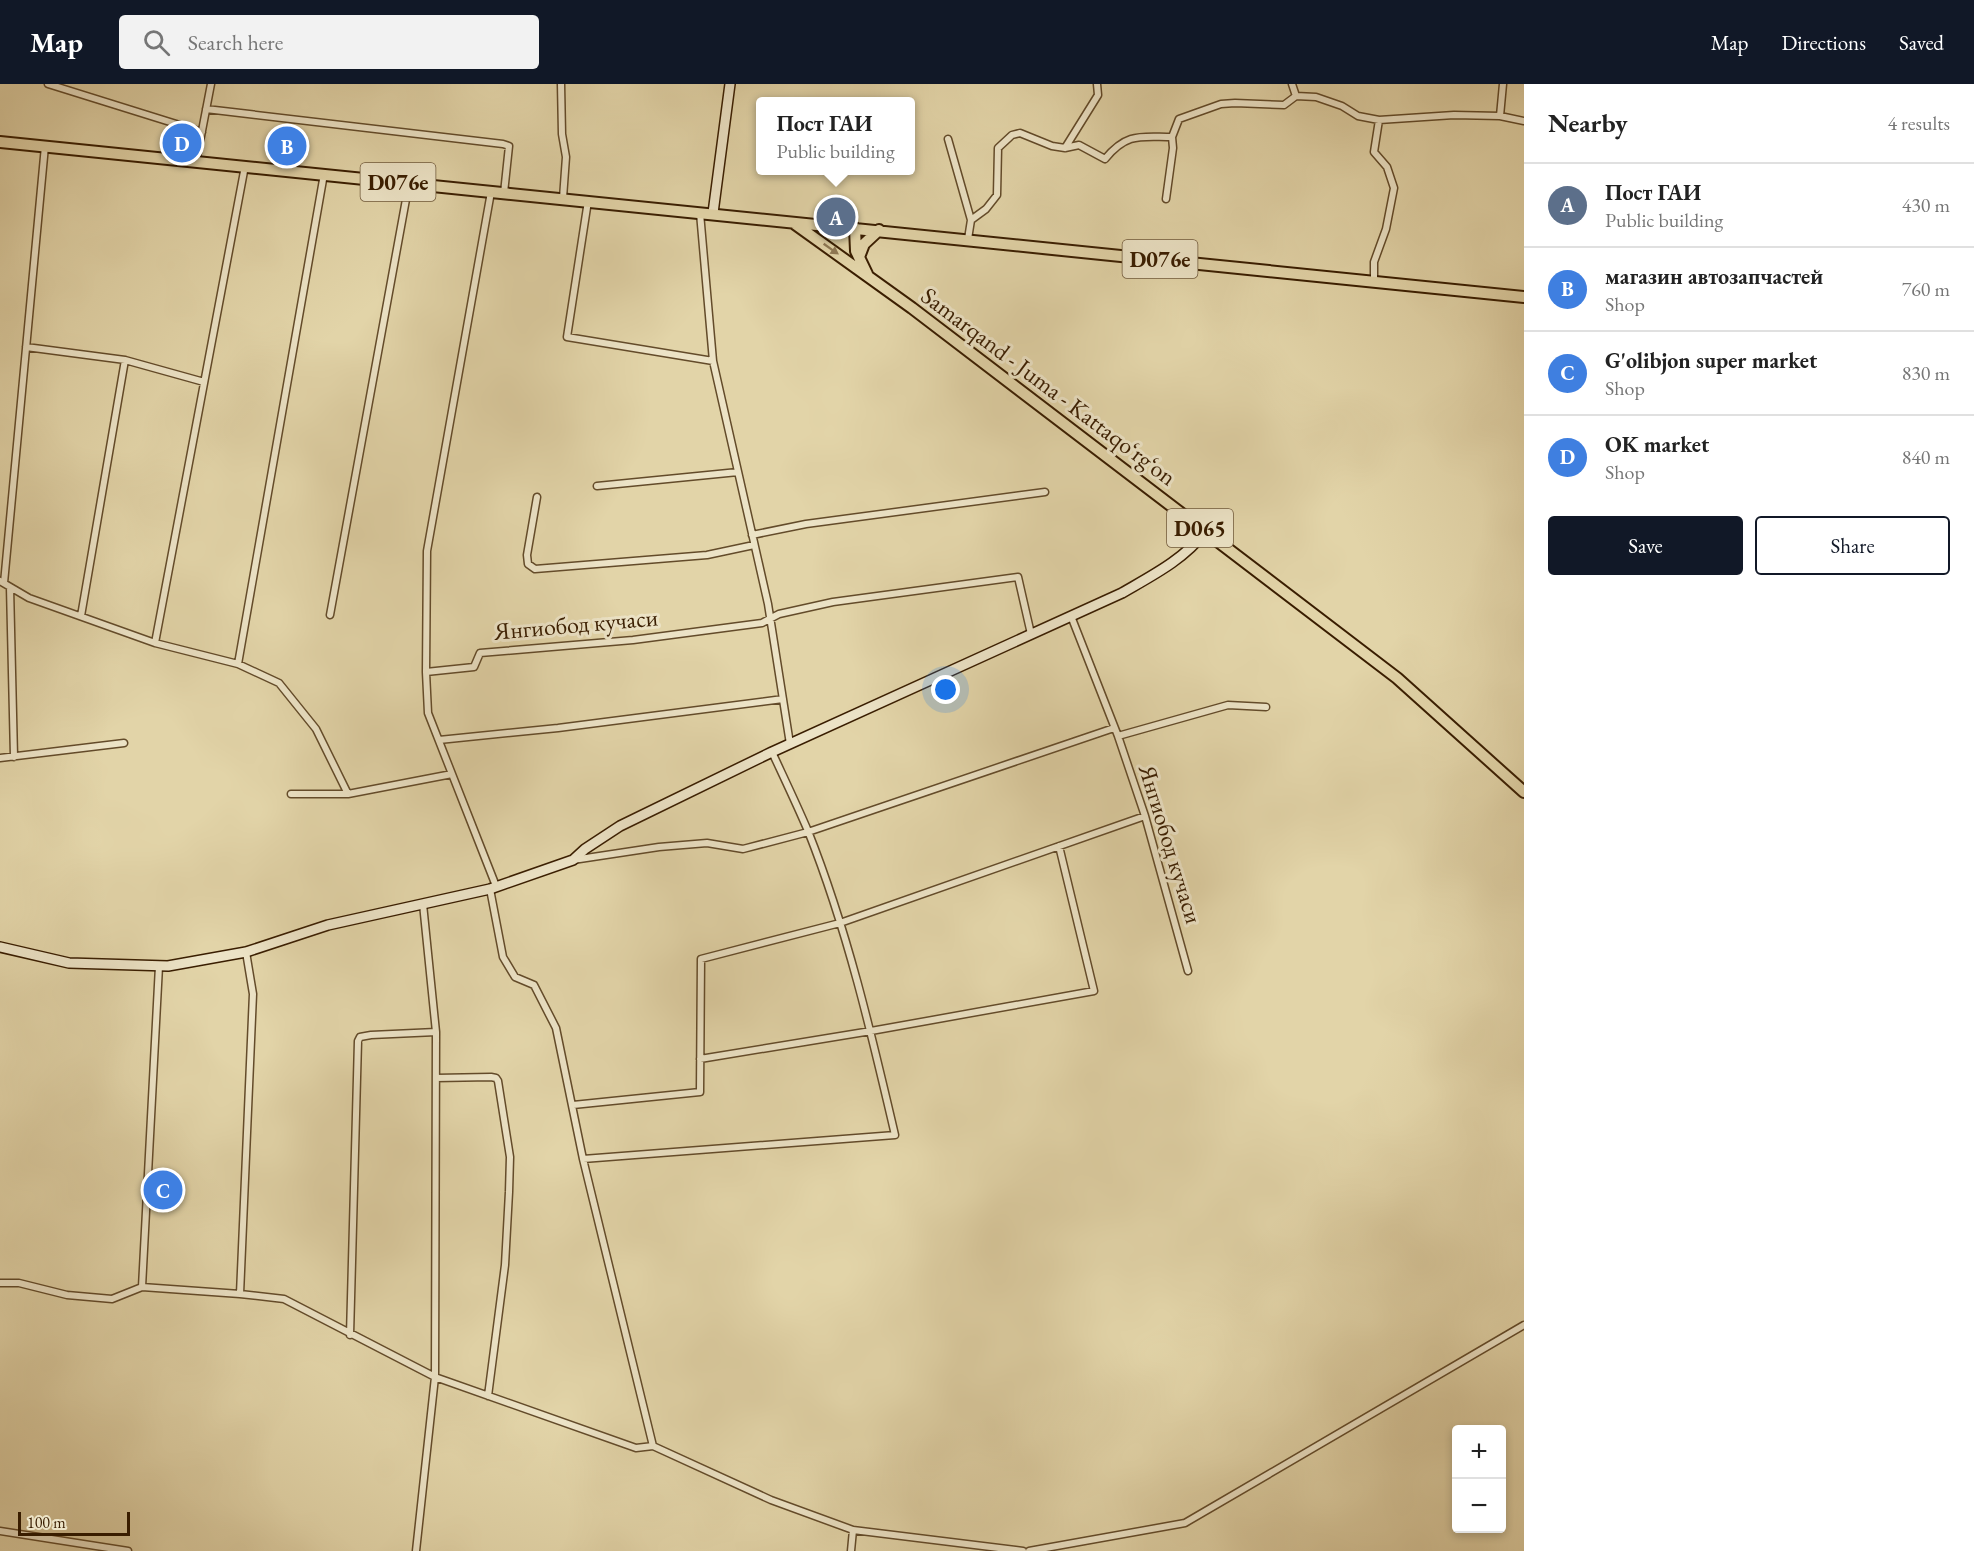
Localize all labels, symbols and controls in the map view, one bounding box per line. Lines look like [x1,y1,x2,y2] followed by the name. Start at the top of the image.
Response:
[119,15,539,69] search box
[30,24,83,60] text: Map
[140,26,173,59] icon: search
[188,28,283,57] text: Search here
[1711,29,1748,56] text: Map
[1781,29,1866,56] text: Directions
[1899,29,1944,56] text: Saved
[756,97,915,175] popup
[1548,106,1628,140] text: Nearby
[776,109,873,138] text: Пост ГАИ
[1887,110,1950,136] text: 4 results
[162,120,201,166] pin: D
[268,124,306,168] pin: B
[776,138,895,164] text: Public building
[360,163,436,201] road number: D076e
[1605,178,1701,207] text: Пост ГАИ
[1560,192,1575,218] text: A
[1902,192,1950,218] text: 430 m
[816,194,856,240] pin: A
[1605,207,1723,233] text: Public building
[1122,240,1198,278] road number: D076e
[823,243,839,254] one-way arrow
[1605,262,1823,291] text: магазин автозапчастей
[1561,276,1574,302] text: B
[1902,276,1950,302] text: 760 m
[915,280,1183,492] street label: Samarqand - Juma - Kattaqo‘rg‘on
[1605,291,1645,317] text: Shop
[1605,346,1817,375] text: G'olibjon super market
[1560,360,1575,386] text: C
[1902,360,1950,386] text: 830 m
[1605,375,1645,401] text: Shop
[1605,430,1709,459] text: OK market
[1560,444,1575,470] text: D
[1902,444,1950,470] text: 840 m
[1605,459,1645,485] text: Shop
[1167,509,1233,547] road number: D065
[1548,516,1743,575] button: Save
[1755,516,1950,575] button: Share
[492,601,660,647] street label: Янгиобод кучаси
[931,675,960,704] your location
[1132,760,1210,927] street label: Янгиобод кучаси
[144,1168,182,1212] pin: C
[1452,1425,1506,1533] map controls
[1452,1425,1506,1479] button: +
[1452,1479,1506,1533] button: −
[18,1509,130,1536] scale bar
[27,1512,66,1533] text: 100 m

